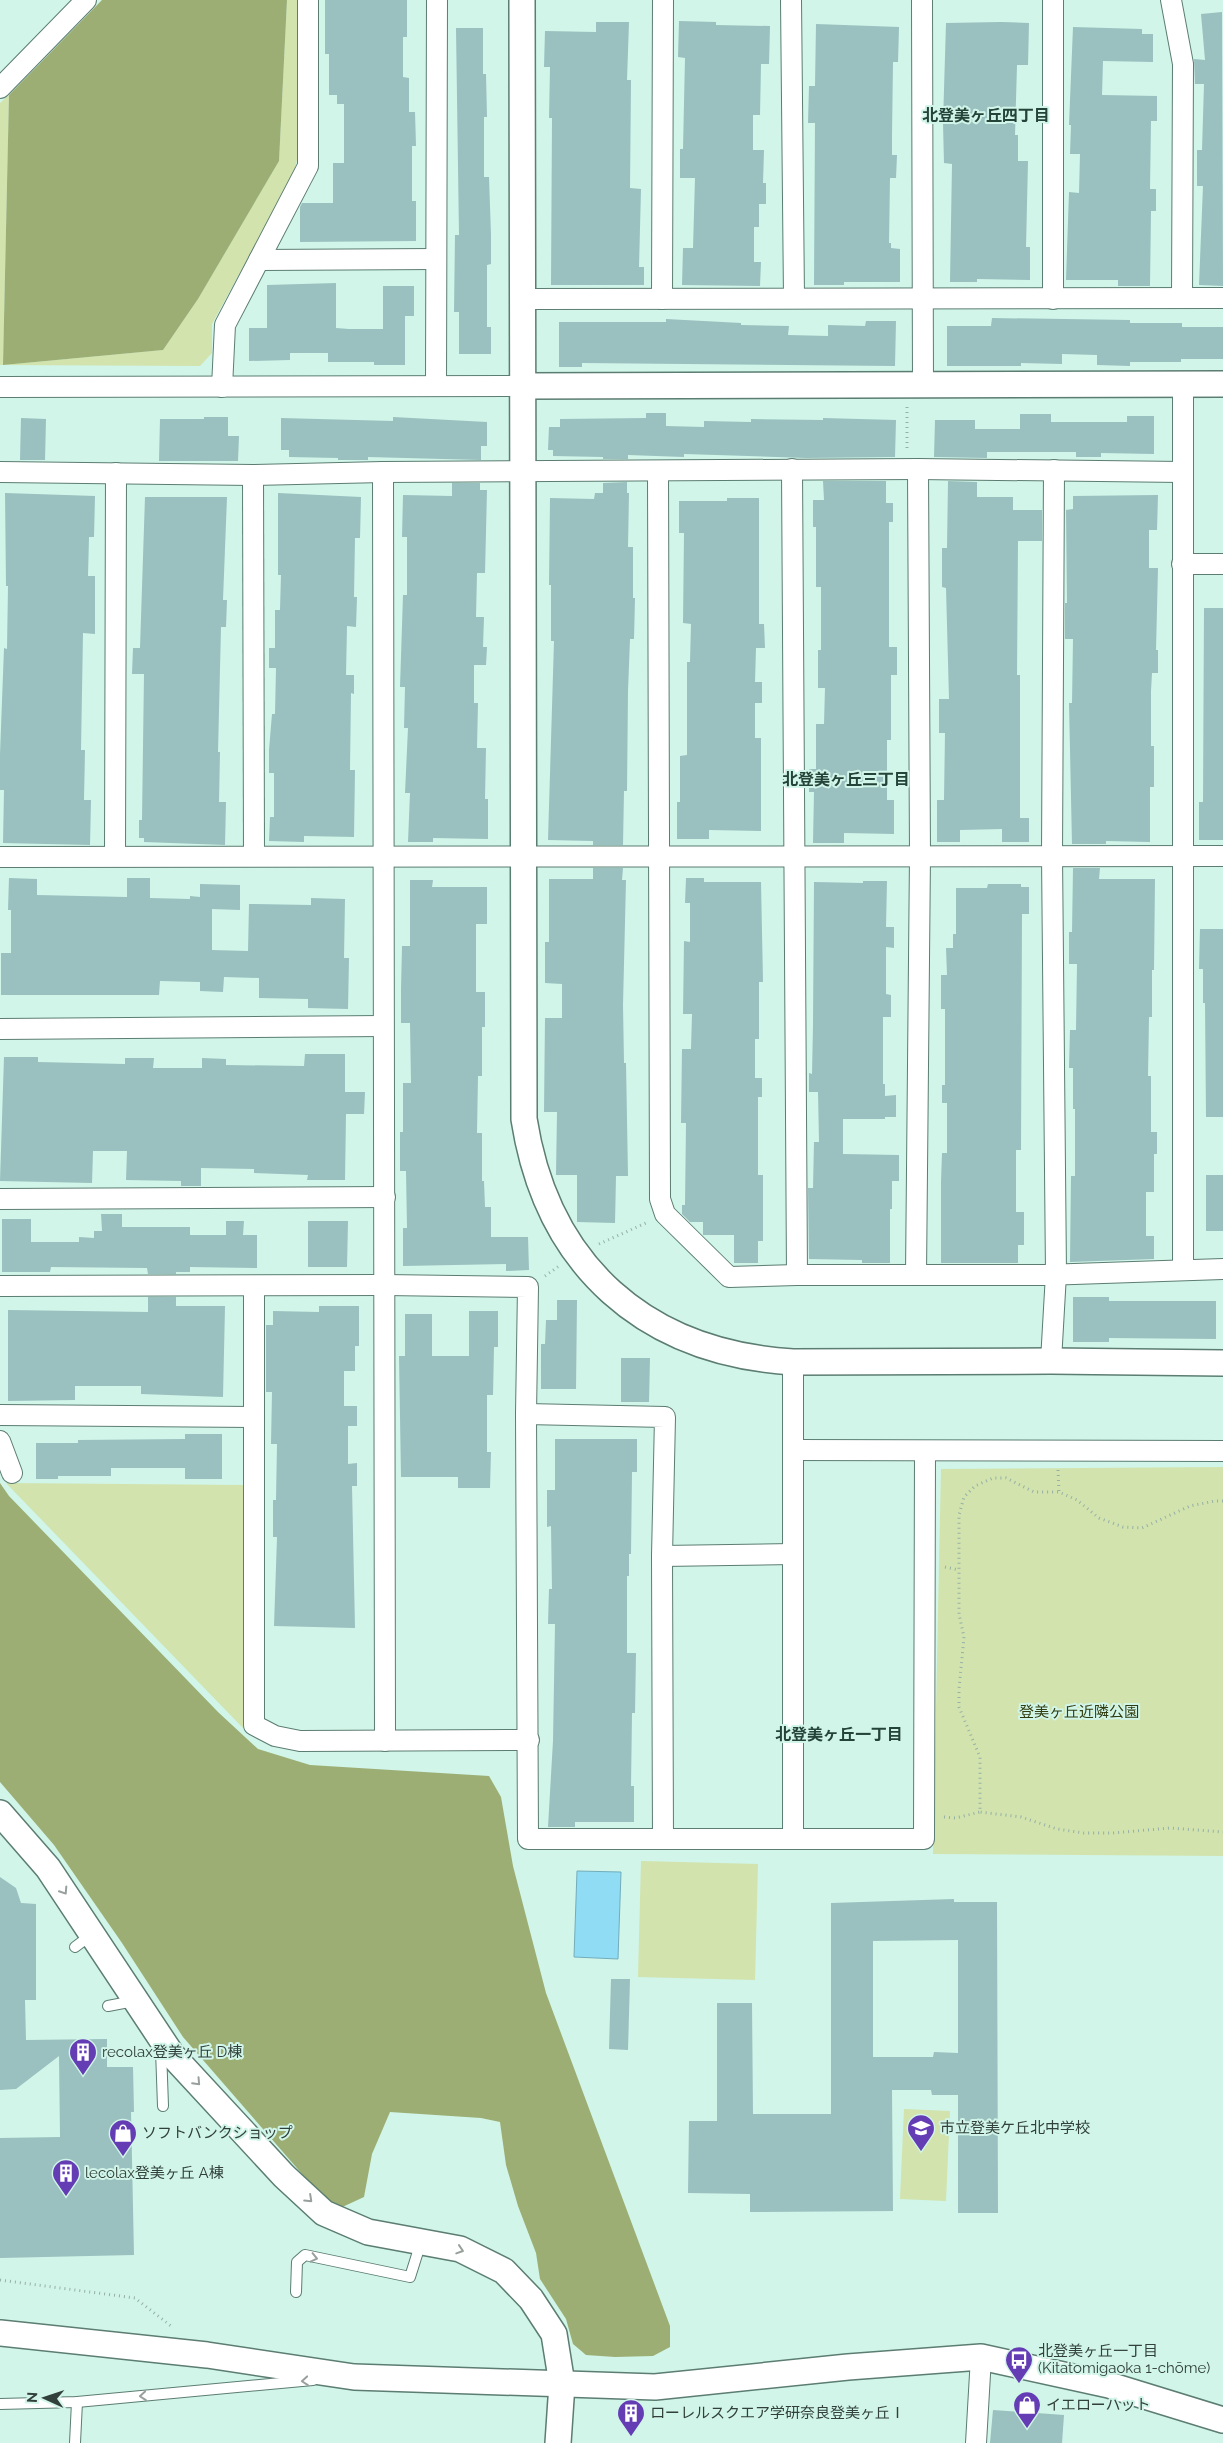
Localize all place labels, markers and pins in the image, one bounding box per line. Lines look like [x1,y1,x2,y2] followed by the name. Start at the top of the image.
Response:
[68,2037,98,2076] building icon: recolax登美ヶ丘 D棟
[102,2043,242,2061] place label: recolax登美ヶ丘 D棟
[906,2113,936,2152] school or university icon: 市立登美ケ丘北中学校
[108,2118,138,2157] shop icon: ソフトバンクショップ
[940,2119,1090,2137] place label: 市立登美ケ丘北中学校
[142,2124,293,2142] place label: ソフトバンクショップ
[51,2158,81,2197] building icon: lecolax登美ヶ丘 A棟
[85,2164,224,2182] place label: lecolax登美ヶ丘 A棟
[1038,2342,1210,2377] place label: 北登美ヶ丘一丁目 (Kitatomigaoka 1-chōme)
[1004,2345,1034,2384] bus stop icon: 北登美ヶ丘一丁目 (Kitatomigaoka 1-chōme)
[1012,2390,1042,2429] shop icon: イエローハット
[1046,2396,1151,2414] place label: イエローハット
[616,2398,646,2437] building icon: ローレルスクエア学研奈良登美ヶ丘Ⅰ
[650,2404,905,2422] place label: ローレルスクエア学研奈良登美ヶ丘Ⅰ

